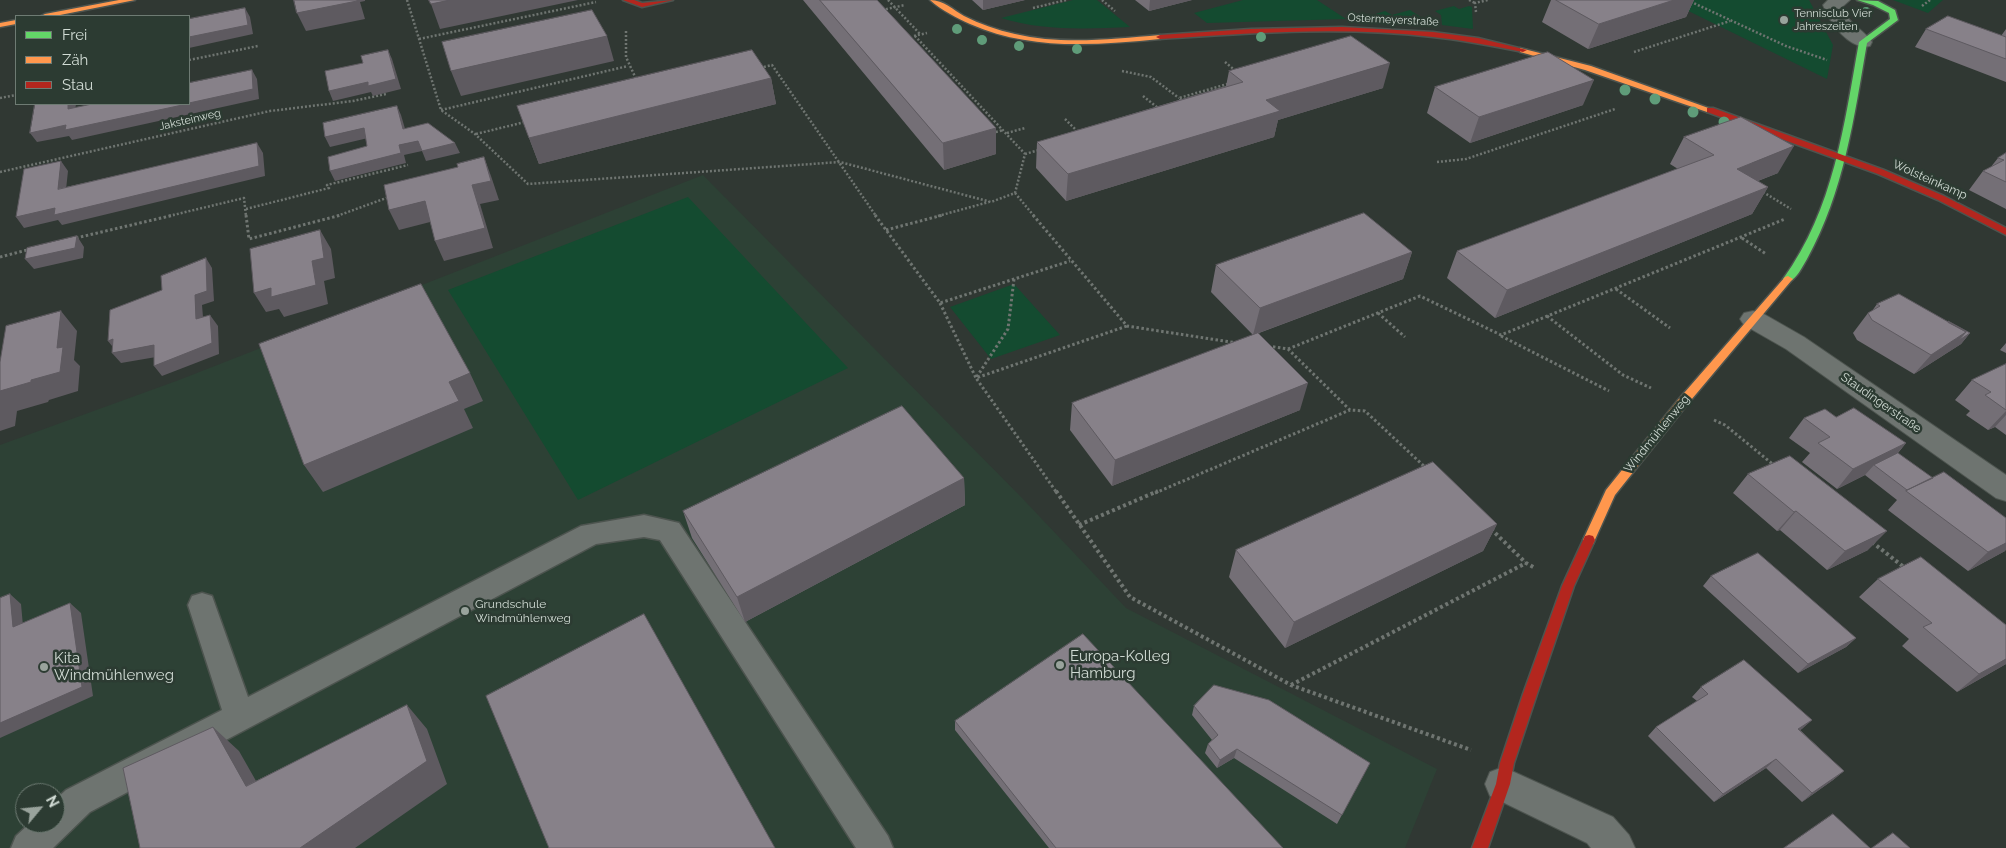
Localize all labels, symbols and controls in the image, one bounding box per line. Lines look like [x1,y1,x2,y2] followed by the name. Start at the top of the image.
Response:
[1794,7,1872,33] place label: Tennisclub Vier Jahreszeiten
[1347,11,1439,29] street label: Ostermeyerstraße
[1778,14,1790,26] marker: Tennisclub Vier Jahreszeiten
[15,15,190,105] legend
[62,26,87,44] text: Frei
[62,51,88,69] text: Zäh
[62,76,93,94] text: Stau
[158,106,222,134] street label: Jaksteinweg
[1891,157,1969,203] street label: Wolsteinkamp
[1838,370,1924,436] street label: Staudingerstraße
[1621,392,1693,476] street label: Windmühlenweg
[475,597,571,625] place label: Grundschule Windmühlenweg
[459,605,471,617] marker: Grundschule Windmühlenweg
[1070,647,1170,682] place label: Europa-Kolleg Hamburg
[54,649,174,684] place label: Kita Windmühlenweg
[1054,659,1066,671] marker: Europa-Kolleg Hamburg
[38,661,50,673] marker: Kita Windmühlenweg
[15,783,65,833] north arrow
[43,793,62,810] text: N

